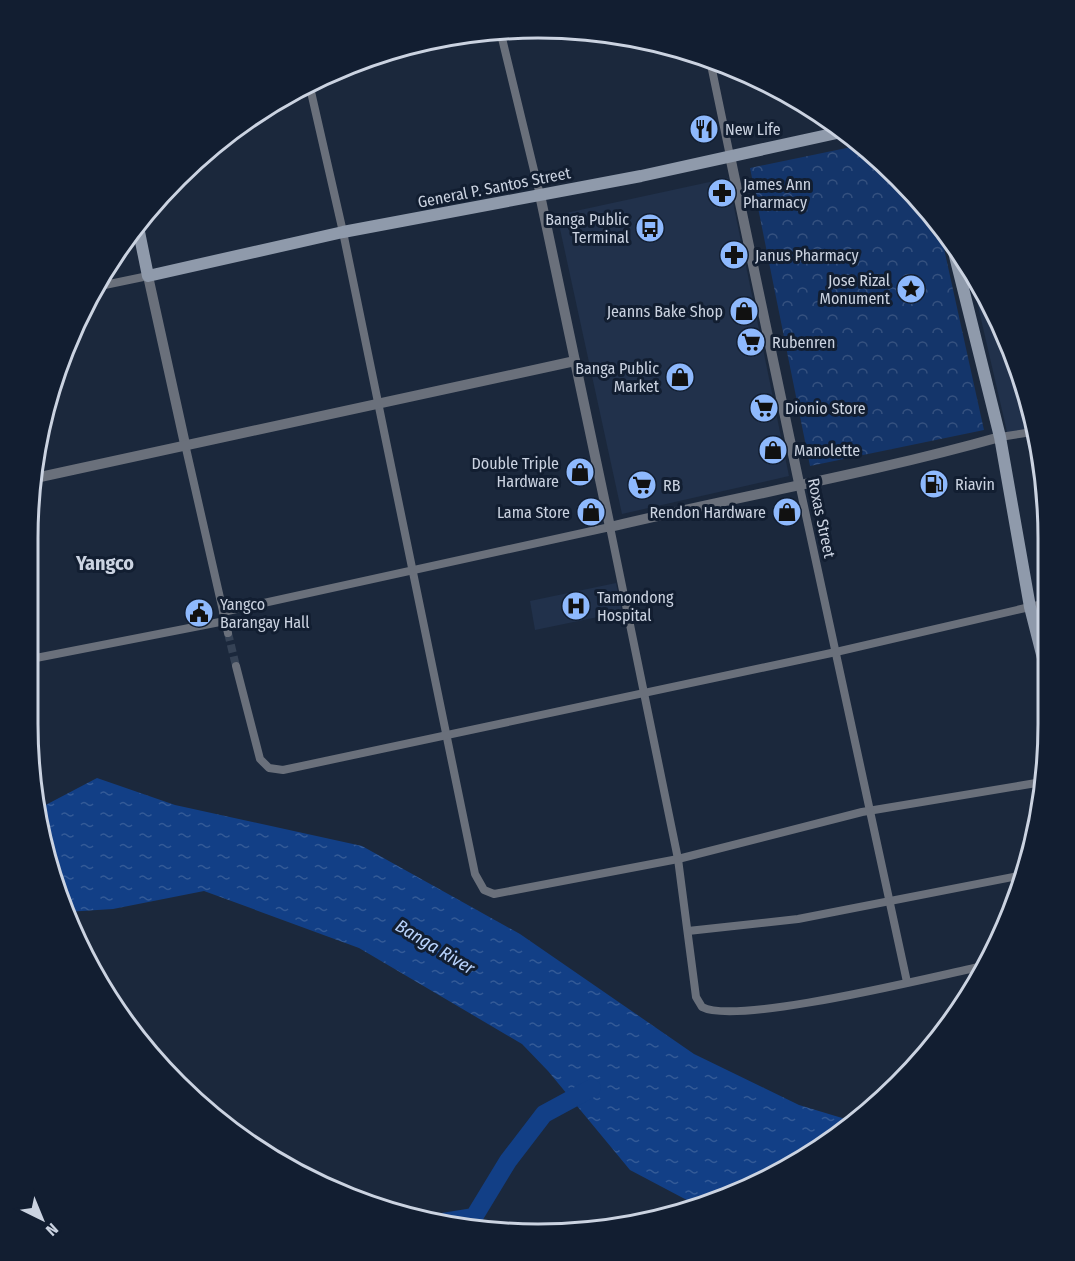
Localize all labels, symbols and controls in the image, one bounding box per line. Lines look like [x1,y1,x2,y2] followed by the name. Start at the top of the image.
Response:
[688,113,720,145] restaurant icon: New Life
[725,120,781,139] place label: New Life
[416,163,573,212] street label: General P. Santos Street
[743,175,811,212] place label: James Ann Pharmacy
[706,177,738,209] pharmacy icon: James Ann Pharmacy
[545,210,629,247] place label: Banga Public Terminal
[634,212,666,244] bus stop icon: Banga Public Terminal
[718,239,750,271] pharmacy icon: Janus Pharmacy
[755,246,859,265] place label: Janus Pharmacy
[820,271,891,308] place label: Jose Rizal Monument
[895,273,927,305] place icon: Jose Rizal Monument
[728,295,760,327] shop icon: Jeanns Bake Shop
[607,302,723,321] place label: Jeanns Bake Shop
[735,326,767,358] supermarket icon: Rubenren
[772,333,835,352] place label: Rubenren
[575,359,660,396] place label: Banga Public Market
[664,361,696,393] shop icon: Banga Public Market
[748,392,780,424] supermarket icon: Dionio Store
[785,399,866,418] place label: Dionio Store
[757,434,789,466] shop icon: Manolette
[794,441,860,460] place label: Manolette
[471,454,559,491] place label: Double Triple Hardware
[564,456,596,488] shop icon: Double Triple Hardware
[918,468,950,500] fuel station icon: Riavin
[626,469,658,501] supermarket icon: RB
[955,475,995,494] place label: Riavin
[663,476,681,495] place label: RB
[804,476,839,561] street label: Roxas Street
[575,496,607,528] shop icon: Lama Store
[771,496,803,528] shop icon: Rendon Hardware
[497,503,570,522] place label: Lama Store
[650,503,766,522] place label: Rendon Hardware
[75,551,134,575] district label: Yangco
[597,588,674,625] place label: Tamondong Hospital
[560,590,592,622] hospital icon: Tamondong Hospital
[220,595,310,632] place label: Yangco Barangay Hall
[183,597,215,629] public building icon: Yangco Barangay Hall
[391,915,479,980] water label: Banga River
[12,1189,72,1249] north arrow
[42,1219,62,1240] text: N

